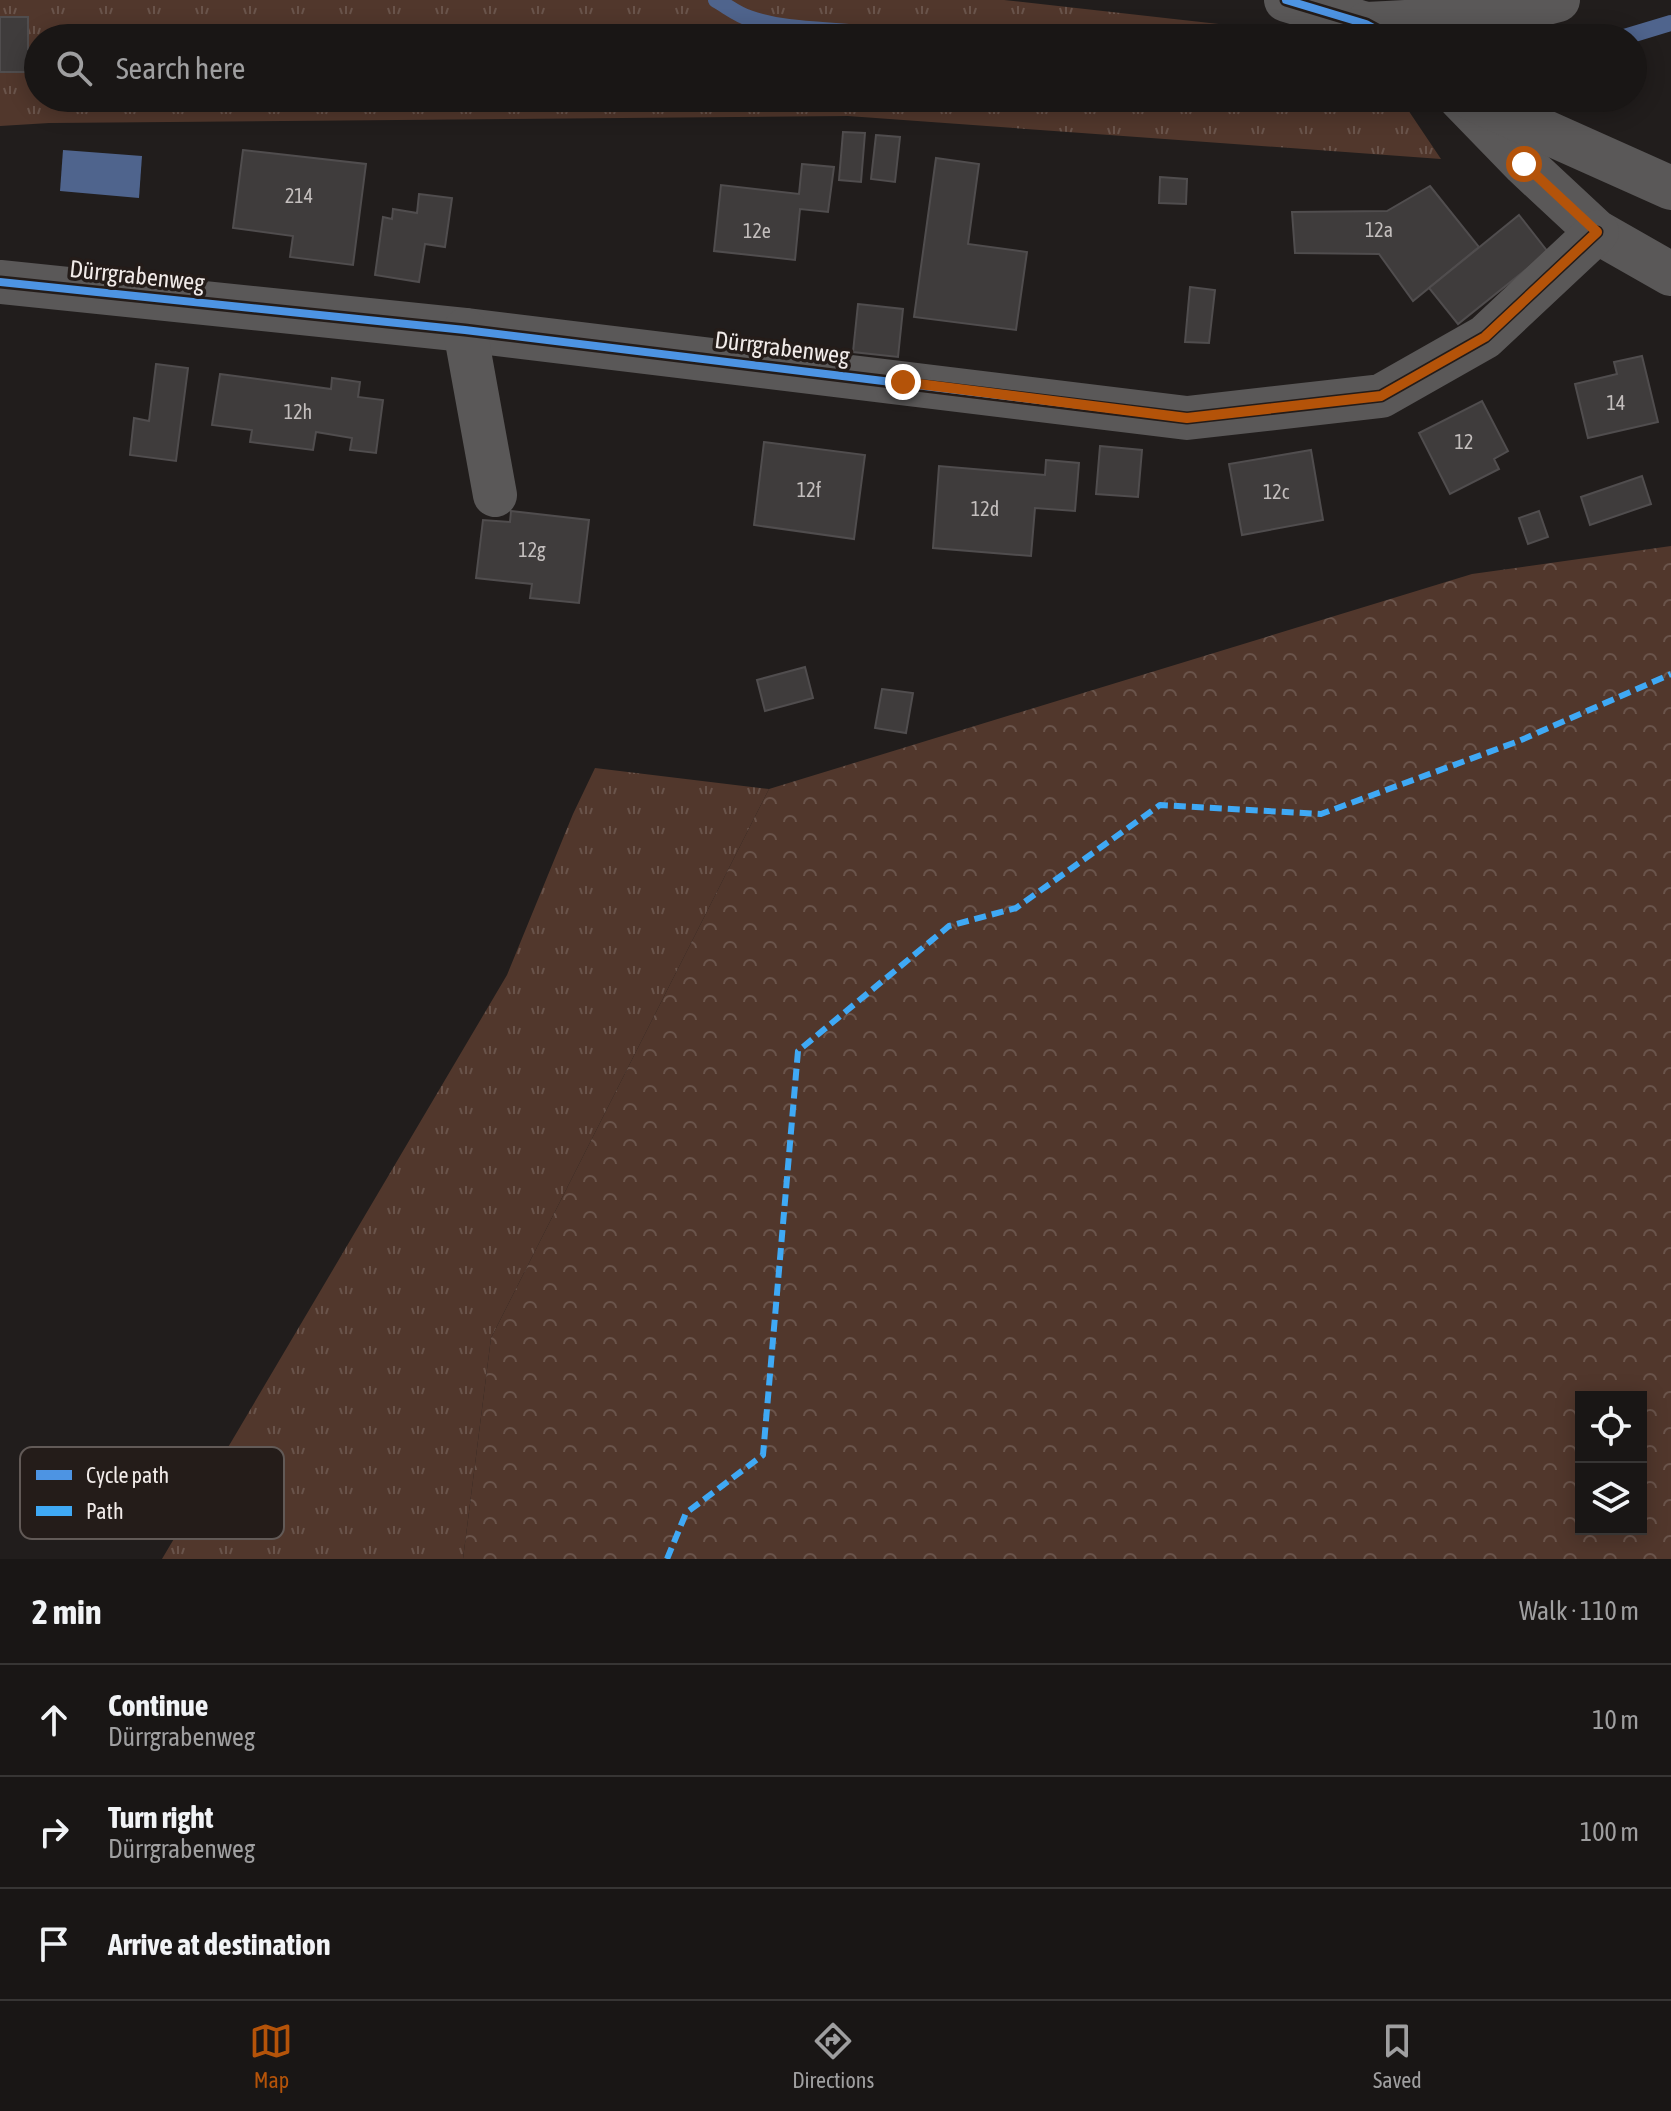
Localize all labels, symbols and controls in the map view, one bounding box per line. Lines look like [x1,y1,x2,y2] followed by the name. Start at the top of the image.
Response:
[24,24,1647,112] search box
[52,46,96,90] icon: search
[116,51,245,85] text: Search here
[1506,146,1542,182] route start
[285,184,313,207] house number: 214
[1365,218,1393,241] house number: 12a
[743,219,771,242] house number: 12e
[68,255,207,296] street label: Dürrgrabenweg
[713,326,852,369] street label: Dürrgrabenweg
[885,364,921,400] route end
[1607,391,1625,414] house number: 14
[284,400,312,423] house number: 12h
[1455,430,1473,453] house number: 12
[797,478,822,501] house number: 12f
[1263,480,1290,503] house number: 12c
[971,497,999,520] house number: 12d
[518,538,546,561] house number: 12g
[1575,1391,1647,1535] map controls
[1575,1391,1647,1463] button: locate
[20,1447,284,1539] legend
[86,1462,169,1488] text: Cycle path
[1575,1463,1647,1535] button: layers
[86,1498,124,1524] text: Path
[32,1592,101,1631] text: 2 min
[1519,1596,1639,1626] text: Walk · 110 m
[108,1688,208,1722] text: Continue
[32,1698,76,1742] icon: ahead
[1592,1705,1639,1735] text: 10 m
[108,1722,255,1752] text: Dürrgrabenweg
[108,1800,214,1834] text: Turn right
[32,1810,76,1854] icon: right
[1580,1817,1639,1847] text: 100 m
[108,1834,255,1864] text: Dürrgrabenweg
[32,1922,76,1966] icon: arrive
[108,1927,330,1961] text: Arrive at destination
[249,2019,293,2093] tab: Map
[792,2019,874,2093] tab: Directions
[1373,2019,1422,2093] tab: Saved

